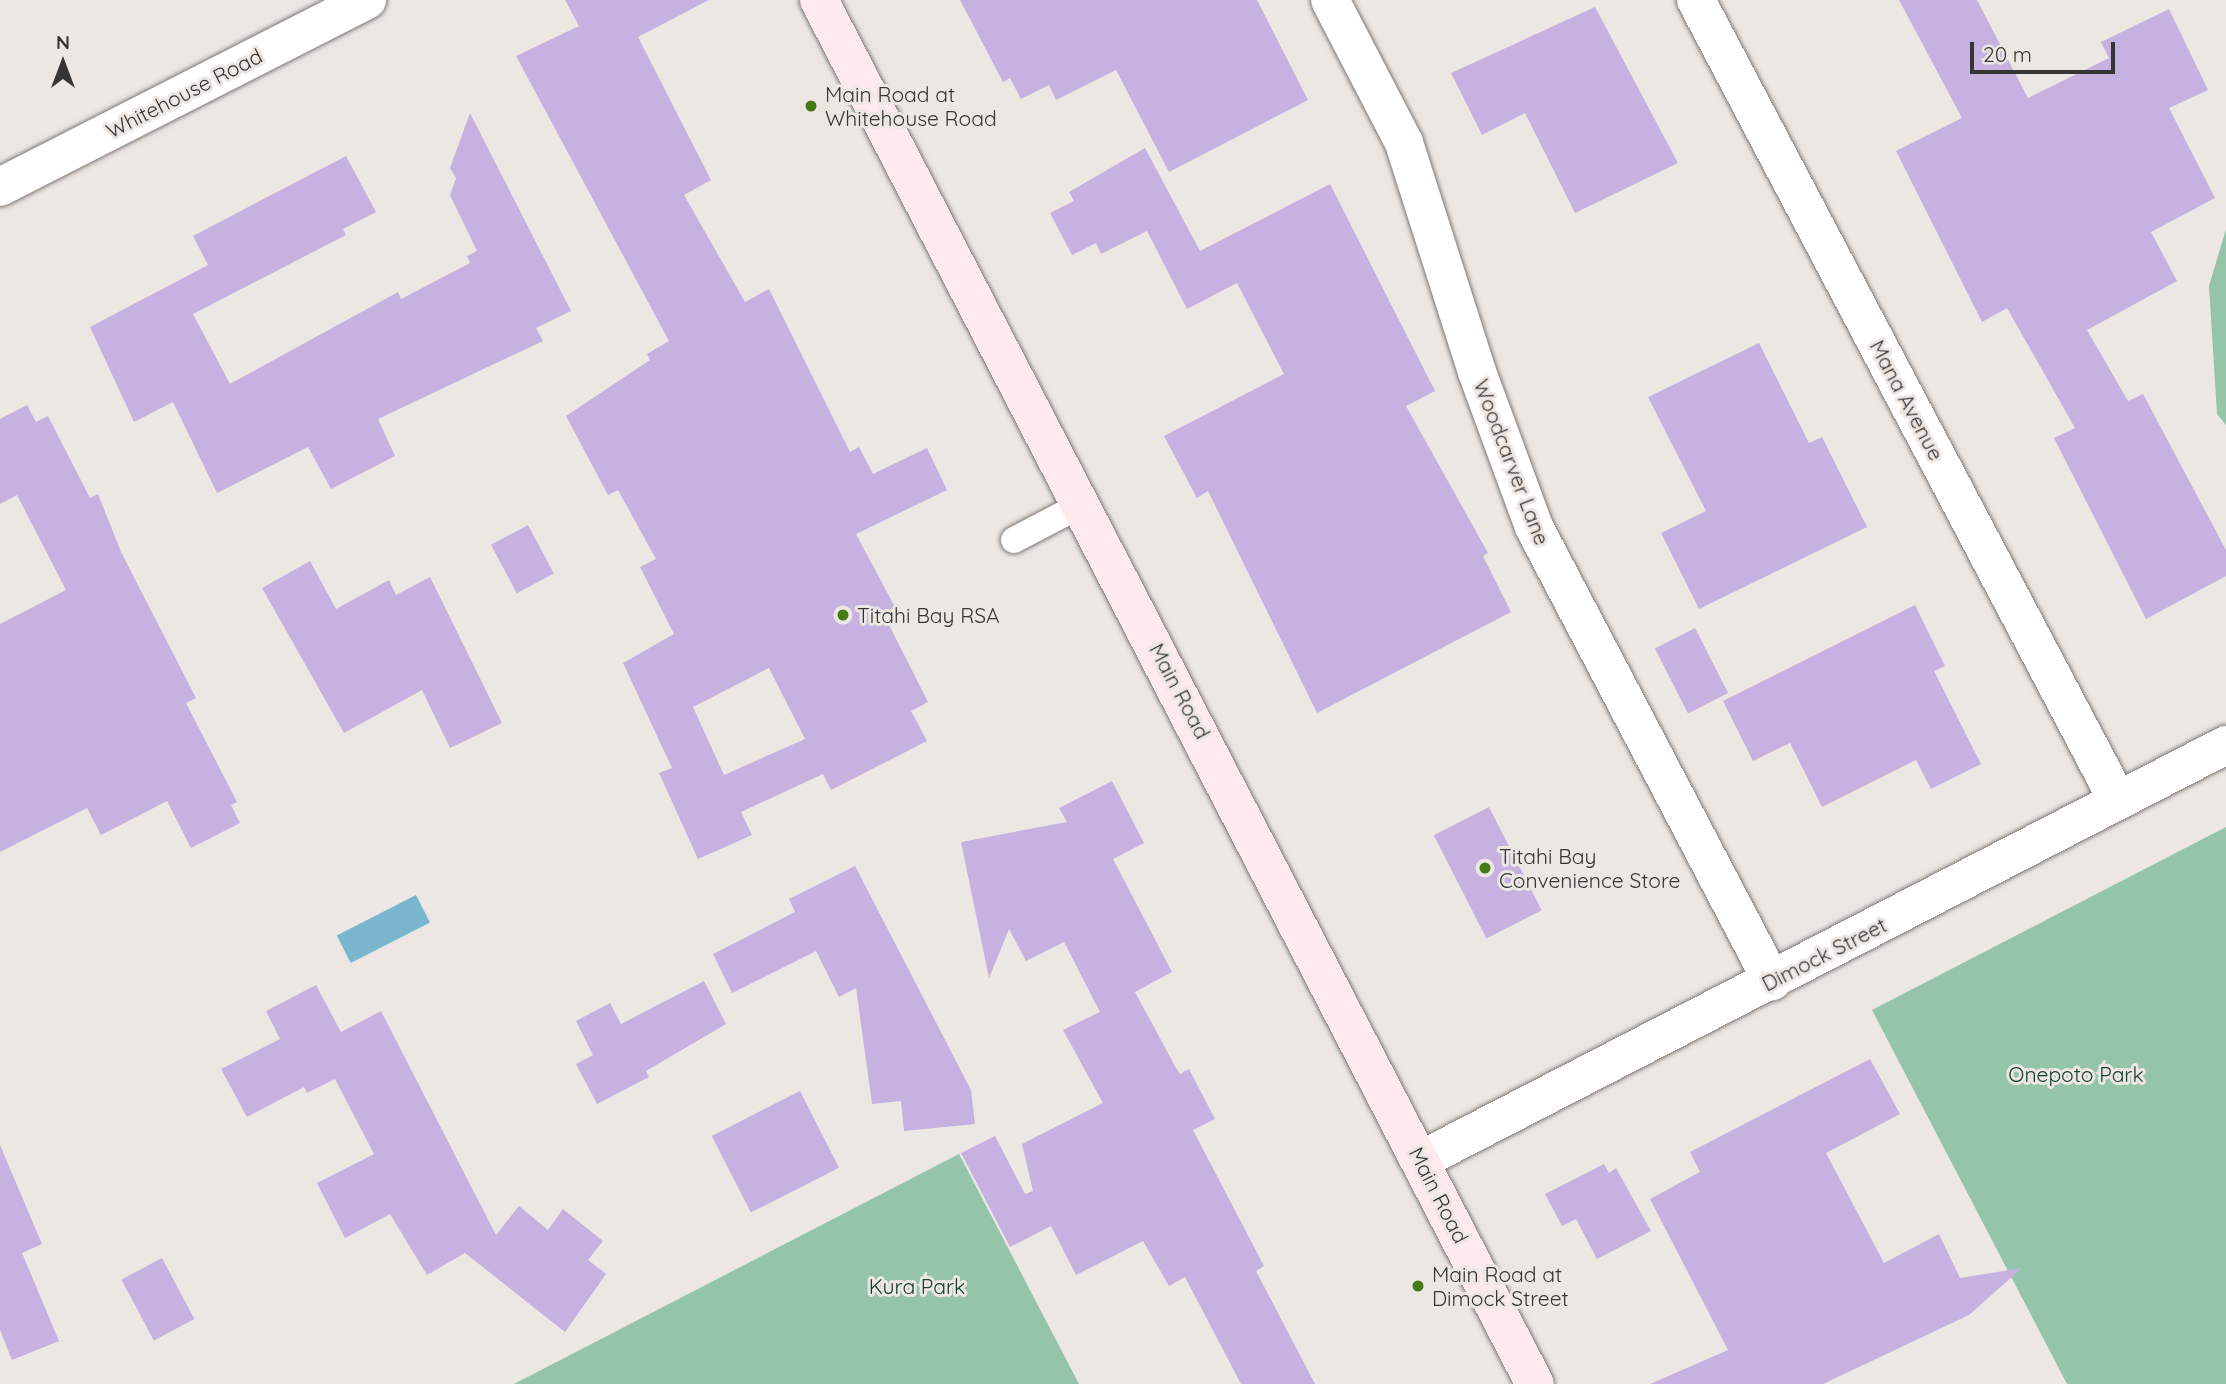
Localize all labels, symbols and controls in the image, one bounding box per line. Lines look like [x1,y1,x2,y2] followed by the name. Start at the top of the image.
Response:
[28,28,98,98] north arrow
[1974,28,2119,72] scale bar
[56,30,70,54] text: N
[1983,41,2032,67] text: 20 m
[102,43,266,143] street label: Whitehouse Road
[825,81,997,131] place label: Main Road at Whitehouse Road
[803,98,819,114] marker: Main Road at Whitehouse Road
[1865,336,1949,464] street label: Mana Avenue
[1469,376,1555,548] street label: Woodcarver Lane
[857,602,1000,628] place label: Titahi Bay RSA
[835,607,851,623] marker: Titahi Bay RSA
[1144,639,1216,743] street label: Main Road
[1499,843,1680,893] place label: Titahi Bay Convenience Store
[1477,860,1493,876] marker: Titahi Bay Convenience Store
[1757,912,1891,996] street label: Dimock Street
[2008,1061,2144,1087] park label: Onepoto Park
[1404,1143,1474,1247] street label: Main Road
[1432,1261,1569,1311] place label: Main Road at Dimock Street
[869,1273,965,1299] park label: Kura Park
[1410,1278,1426,1294] marker: Main Road at Dimock Street

